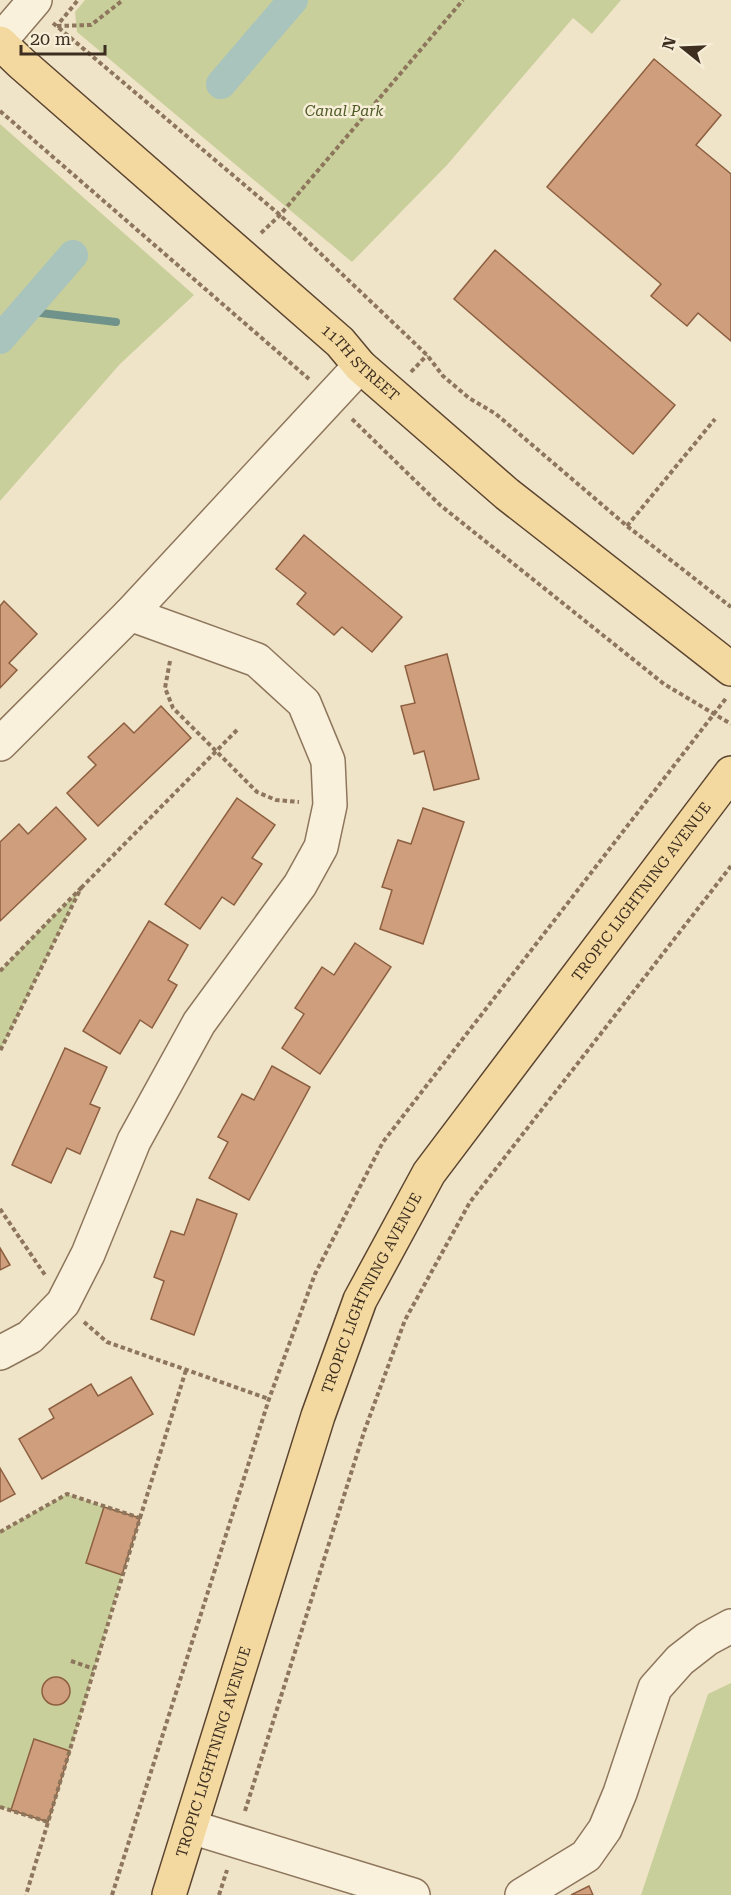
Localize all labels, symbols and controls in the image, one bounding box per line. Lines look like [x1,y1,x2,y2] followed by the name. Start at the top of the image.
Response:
[21,18,105,56] scale bar
[653,18,713,78] north arrow
[30,28,71,49] text: 20 m
[658,35,680,52] text: N
[305,102,384,120] park label: Canal Park
[318,321,403,405] street label: 11TH STREET
[568,799,715,985] street label: TROPIC LIGHTNING AVENUE
[318,1190,426,1396] street label: TROPIC LIGHTNING AVENUE
[172,1644,255,1859] street label: TROPIC LIGHTNING AVENUE

